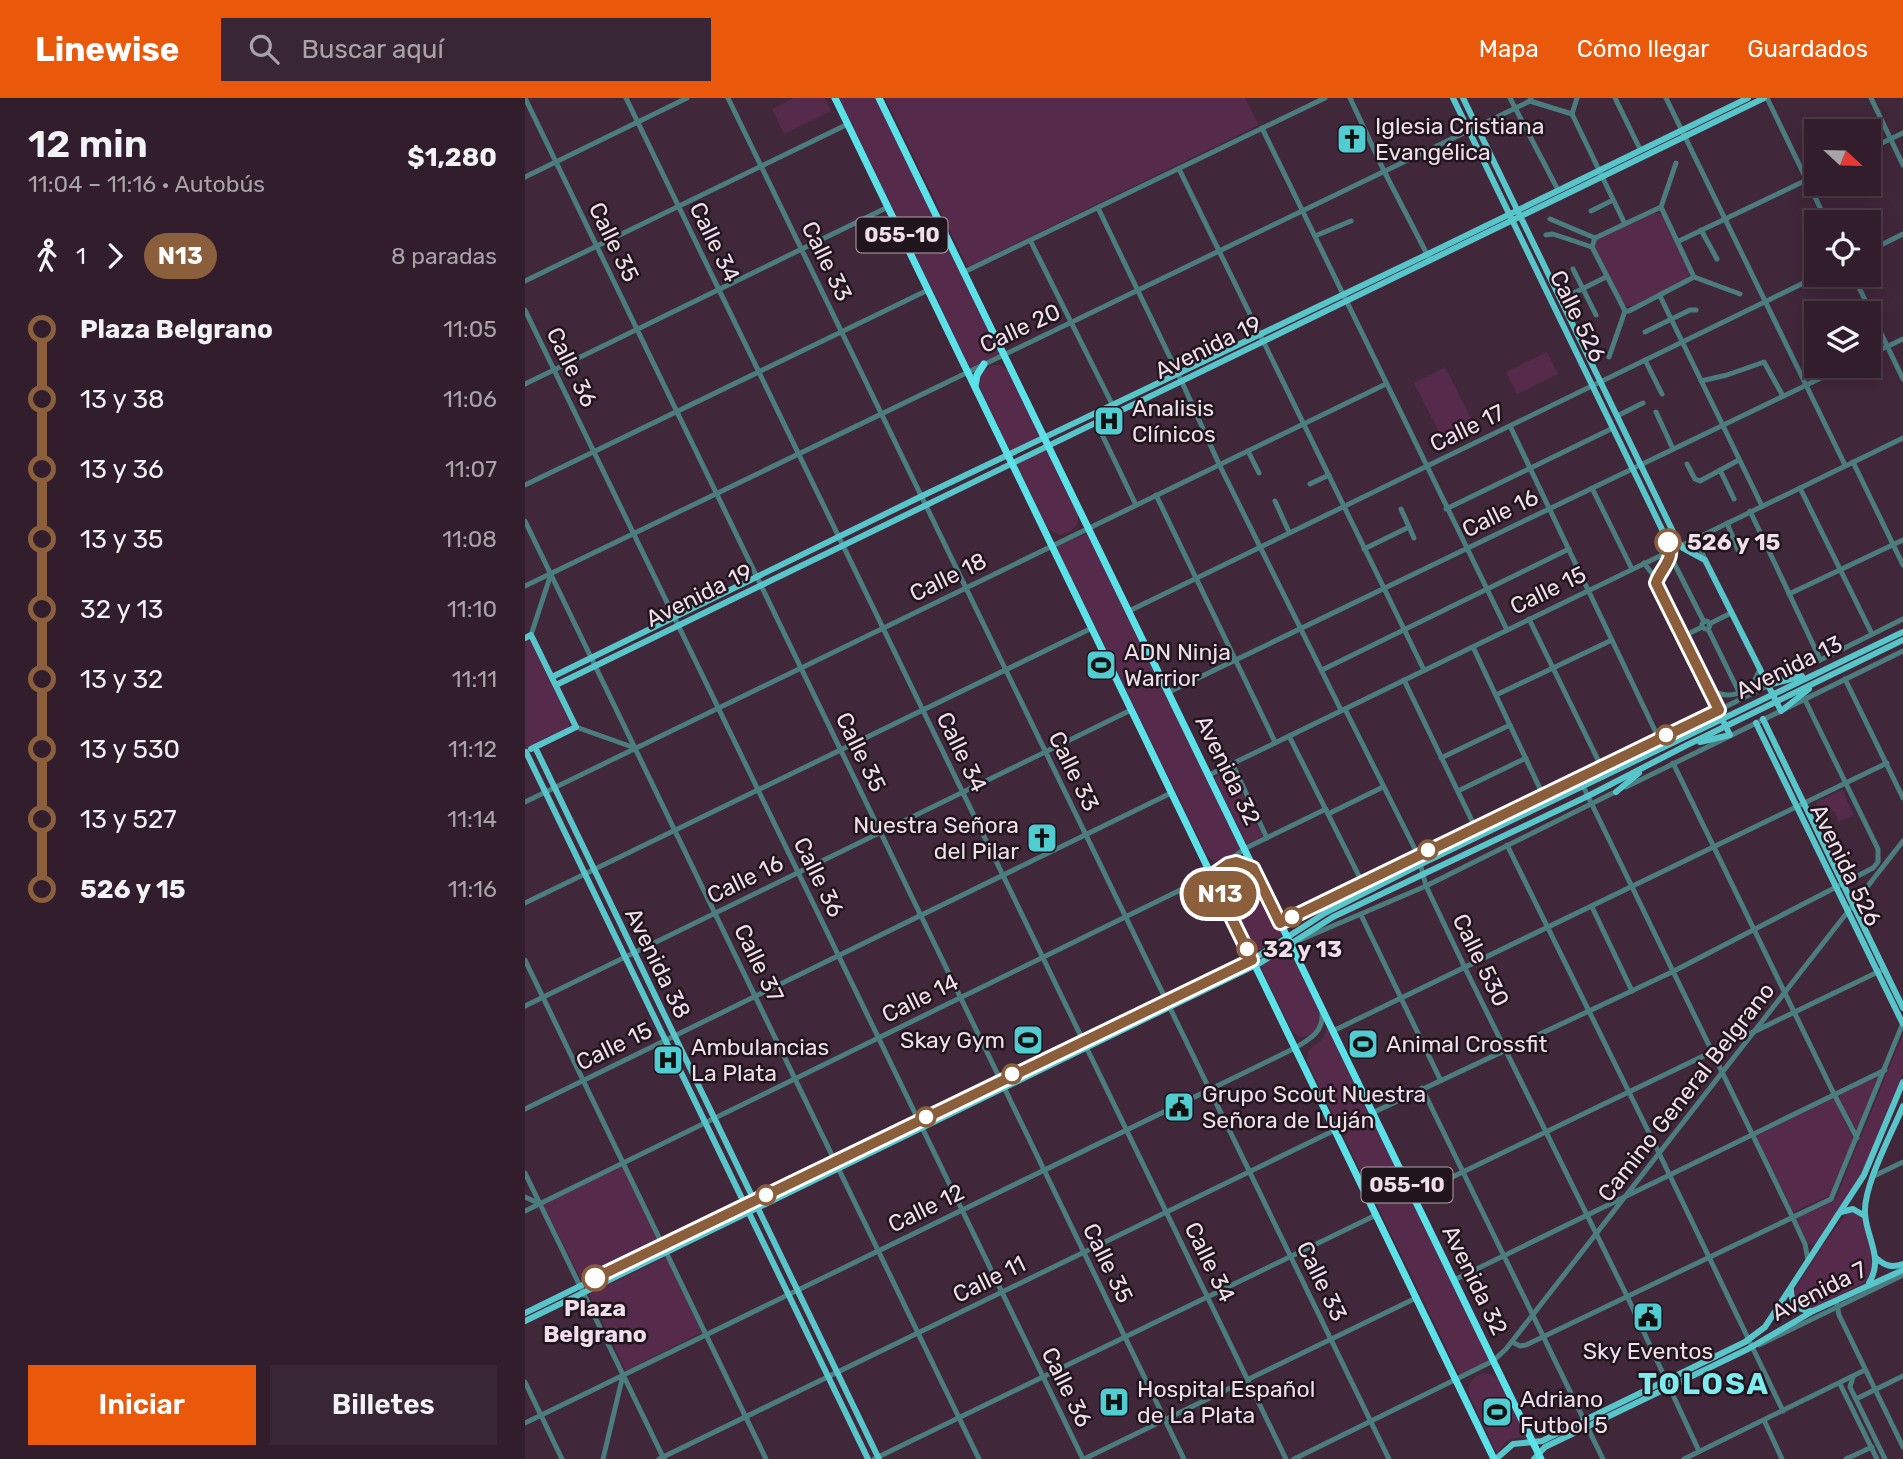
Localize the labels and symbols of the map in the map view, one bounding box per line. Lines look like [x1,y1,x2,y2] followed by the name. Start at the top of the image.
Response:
[1375,112,1544,166] place label: Iglesia Cristiana Evangélica
[1804,119,1881,196] north arrow
[1335,122,1369,156] church icon: Iglesia Cristiana Evangélica
[684,197,746,287] street label: Calle 34
[583,198,645,286] street label: Calle 35
[796,217,858,305] street label: Calle 33
[857,218,947,252] road number: 055-10
[1544,265,1612,367] street label: Calle 526
[975,297,1065,359] street label: Calle 20
[1150,309,1266,385] street label: Avenida 19
[541,322,603,412] street label: Calle 36
[1132,394,1216,448] place label: Analisis Clínicos
[1425,398,1509,458] street label: Calle 17
[1092,404,1126,438] hospital icon: Analisis Clínicos
[1457,483,1543,543] street label: Calle 16
[1687,528,1781,556] place label: 526 y 15
[1655,529,1681,555] marker: 526 y 15
[905,546,991,608] street label: Calle 18
[641,557,757,633] street label: Avenida 19
[1505,560,1591,620] street label: Calle 15
[1731,629,1847,705] street label: Avenida 13
[1124,638,1231,692] place label: ADN Ninja Warrior
[1084,648,1118,682] sports icon: ADN Ninja Warrior
[931,707,993,797] street label: Calle 34
[830,708,892,796] street label: Calle 35
[1189,710,1267,830] street label: Avenida 32
[1656,725,1676,745] unlabelled marker
[1043,727,1105,815] street label: Calle 33
[1804,799,1888,931] street label: Avenida 526
[853,811,1019,865] place label: Nuestra Señora del Pilar
[1025,821,1059,855] church icon: Nuestra Señora del Pilar
[788,832,850,922] street label: Calle 36
[1418,840,1438,860] unlabelled marker
[702,849,788,909] street label: Calle 16
[1180,871,1260,917] line badge: N13
[619,903,697,1023] street label: Avenida 38
[1282,907,1302,927] unlabelled marker
[1447,909,1515,1011] street label: Calle 530
[728,919,790,1007] street label: Calle 37
[1263,935,1342,963] place label: 32 y 13
[1237,939,1257,959] marker: 32 y 13
[877,967,963,1029] street label: Calle 14
[1592,977,1780,1207] street label: Camino General Belgrano
[571,1016,657,1076] street label: Calle 15
[1011,1023,1045,1057] sports icon: Skay Gym
[900,1026,1005,1054] place label: Skay Gym
[1346,1027,1380,1061] sports icon: Animal Crossfit
[1386,1030,1547,1058] place label: Animal Crossfit
[691,1033,829,1087] place label: Ambulancias La Plata
[651,1043,685,1077] hospital icon: Ambulancias La Plata
[1002,1064,1022,1084] unlabelled marker
[1202,1080,1426,1134] place label: Grupo Scout Nuestra Señora de Luján
[1162,1090,1196,1124] public building icon: Grupo Scout Nuestra Señora de Luján
[916,1107,936,1127] unlabelled marker
[1361,1168,1453,1202] road number: 055-10
[883,1178,969,1238] street label: Calle 12
[756,1185,776,1205] unlabelled marker
[1179,1217,1241,1307] street label: Calle 34
[1077,1219,1139,1307] street label: Calle 35
[1436,1220,1514,1340] street label: Avenida 32
[1291,1237,1353,1325] street label: Calle 33
[948,1249,1030,1309] street label: Calle 11
[1767,1255,1872,1327] street label: Avenida 7
[582,1265,608,1291] marker: Plaza Belgrano
[543,1294,647,1348] place label: Plaza Belgrano
[1631,1300,1665,1334] public building icon: Sky Eventos
[1583,1337,1713,1365] place label: Sky Eventos
[1036,1342,1098,1432] street label: Calle 36
[1638,1366,1770,1402] district label: TOLOSA
[1137,1375,1315,1429] place label: Hospital Español de La Plata
[1097,1385,1131,1419] hospital icon: Hospital Español de La Plata
[1520,1385,1608,1439] place label: Adriano Futbol 5
[1480,1395,1514,1429] sports icon: Adriano Futbol 5

